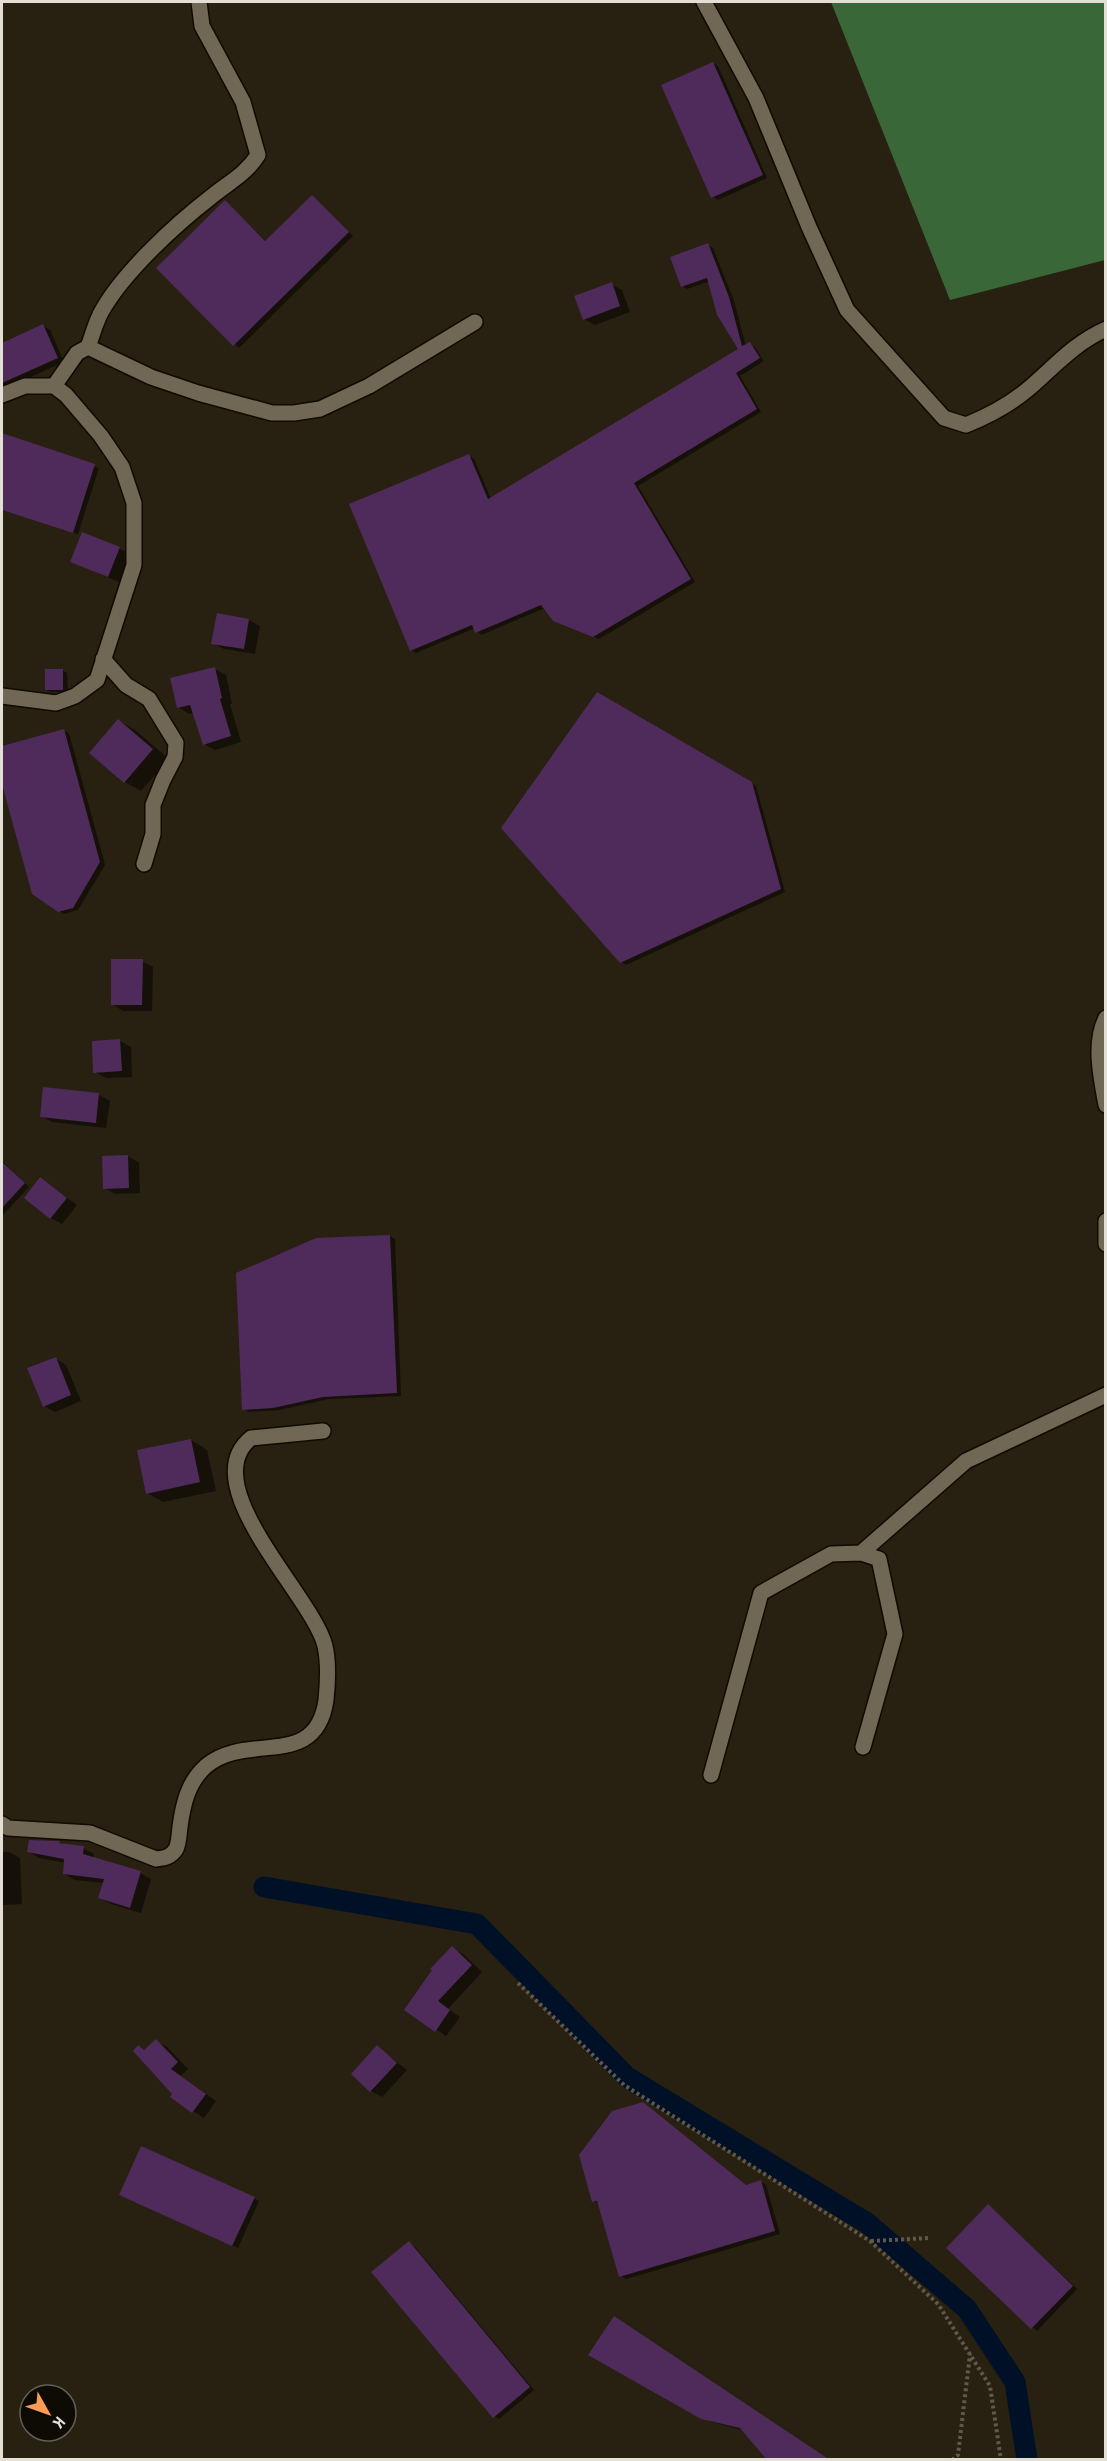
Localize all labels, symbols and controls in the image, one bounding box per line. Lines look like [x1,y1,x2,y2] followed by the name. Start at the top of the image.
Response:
[18,2383,78,2443] north arrow
[47,2411,72,2434] text: K

